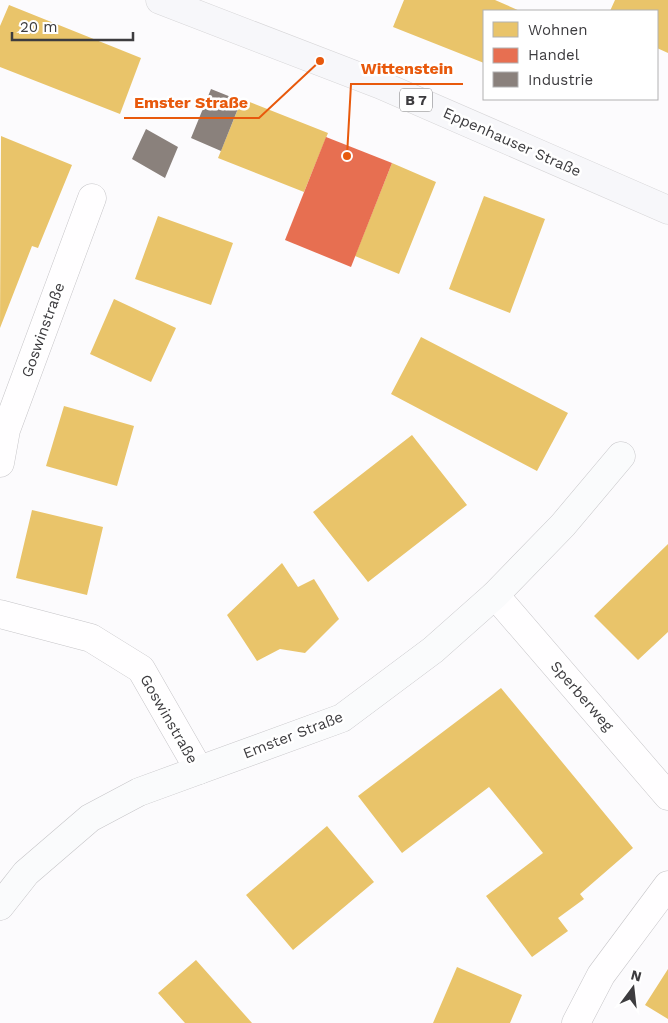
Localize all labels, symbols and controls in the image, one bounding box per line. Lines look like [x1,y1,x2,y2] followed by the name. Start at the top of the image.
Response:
[12,10,134,42] scale bar
[483,10,658,100] legend
[20,18,58,36] text: 20 m
[528,21,587,39] text: Wohnen
[528,46,580,64] text: Handel
[351,53,463,84] callout: Wittenstein
[361,59,453,78] text: Wittenstein
[528,71,593,89] text: Industrie
[124,87,259,118] callout: Emster Straße
[400,88,432,112] road number: B 7
[134,93,248,112] text: Emster Straße
[440,103,584,181] street label: Eppenhauser Straße
[18,280,68,380] street label: Goswinstraße
[547,657,617,735] street label: Sperberweg
[136,671,202,767] street label: Goswinstraße
[240,708,346,762] street label: Emster Straße
[608,963,658,1013] north arrow
[629,966,643,985] text: N

